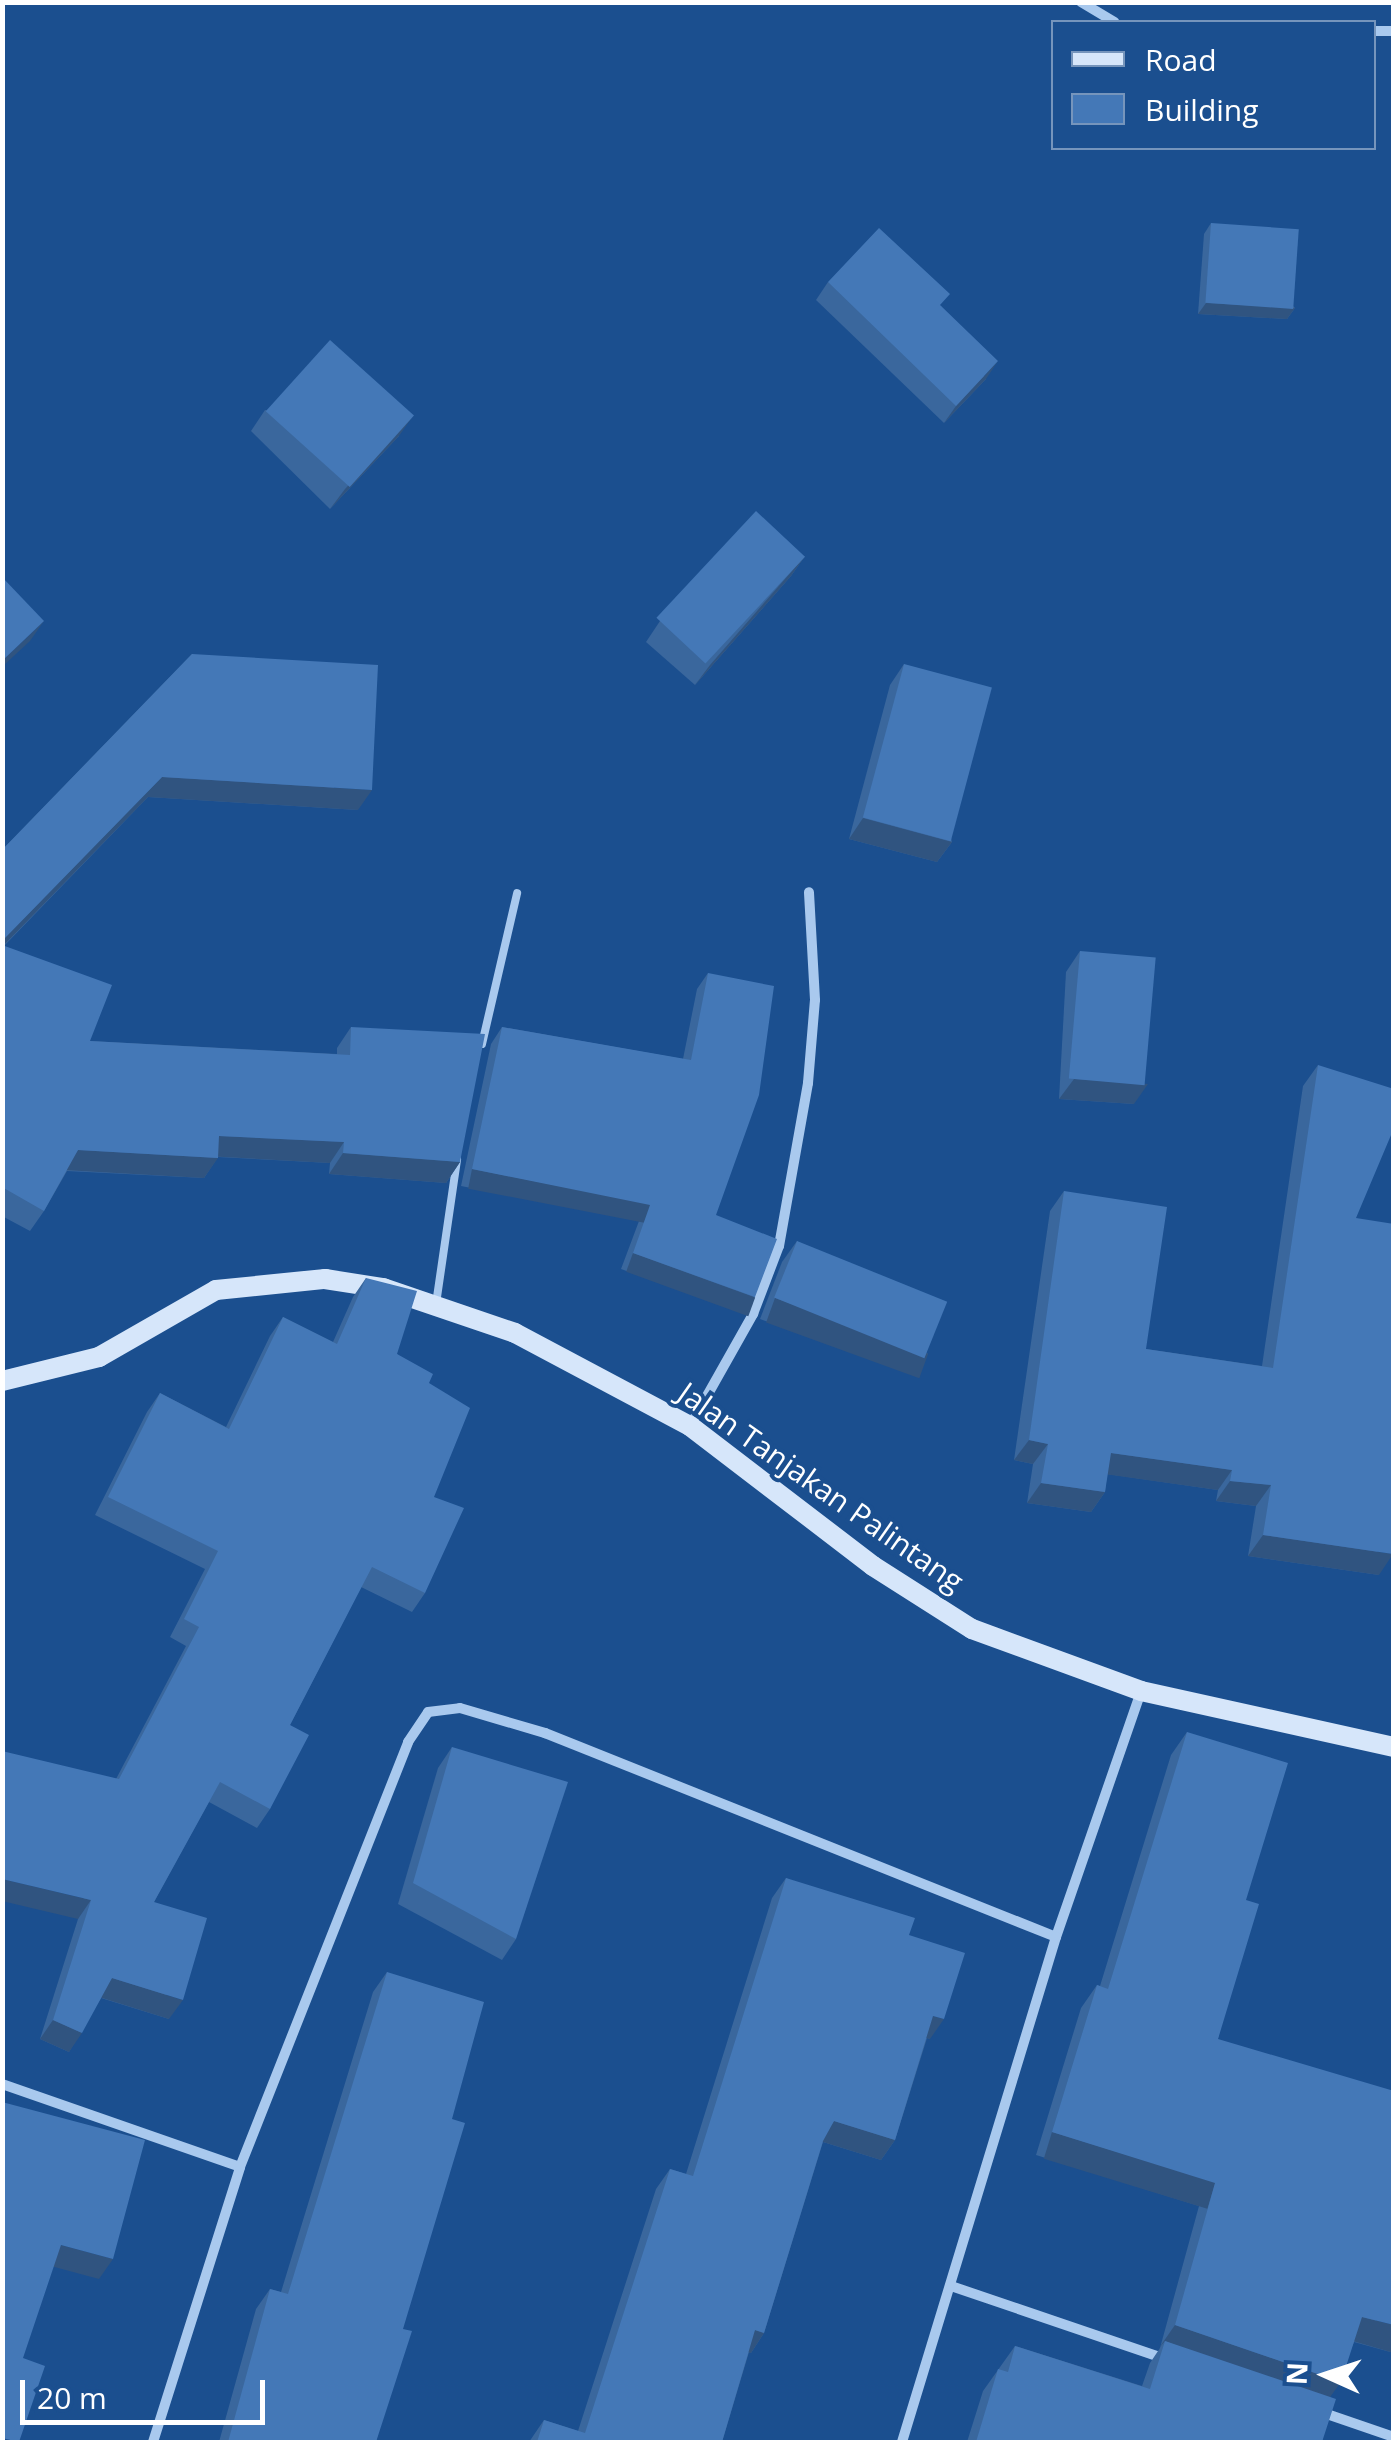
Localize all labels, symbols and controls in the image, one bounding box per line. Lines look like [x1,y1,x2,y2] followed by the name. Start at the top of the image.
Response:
[1051,20,1376,150] legend
[1145,39,1217,80] text: Road
[1145,89,1259,130] text: Building
[671,1375,971,1599] street label: Jalan Tanjakan Palintang
[1276,2325,1376,2425] north arrow
[25,2360,270,2422] scale bar
[1276,2361,1316,2386] text: N
[37,2377,107,2418] text: 20 m

